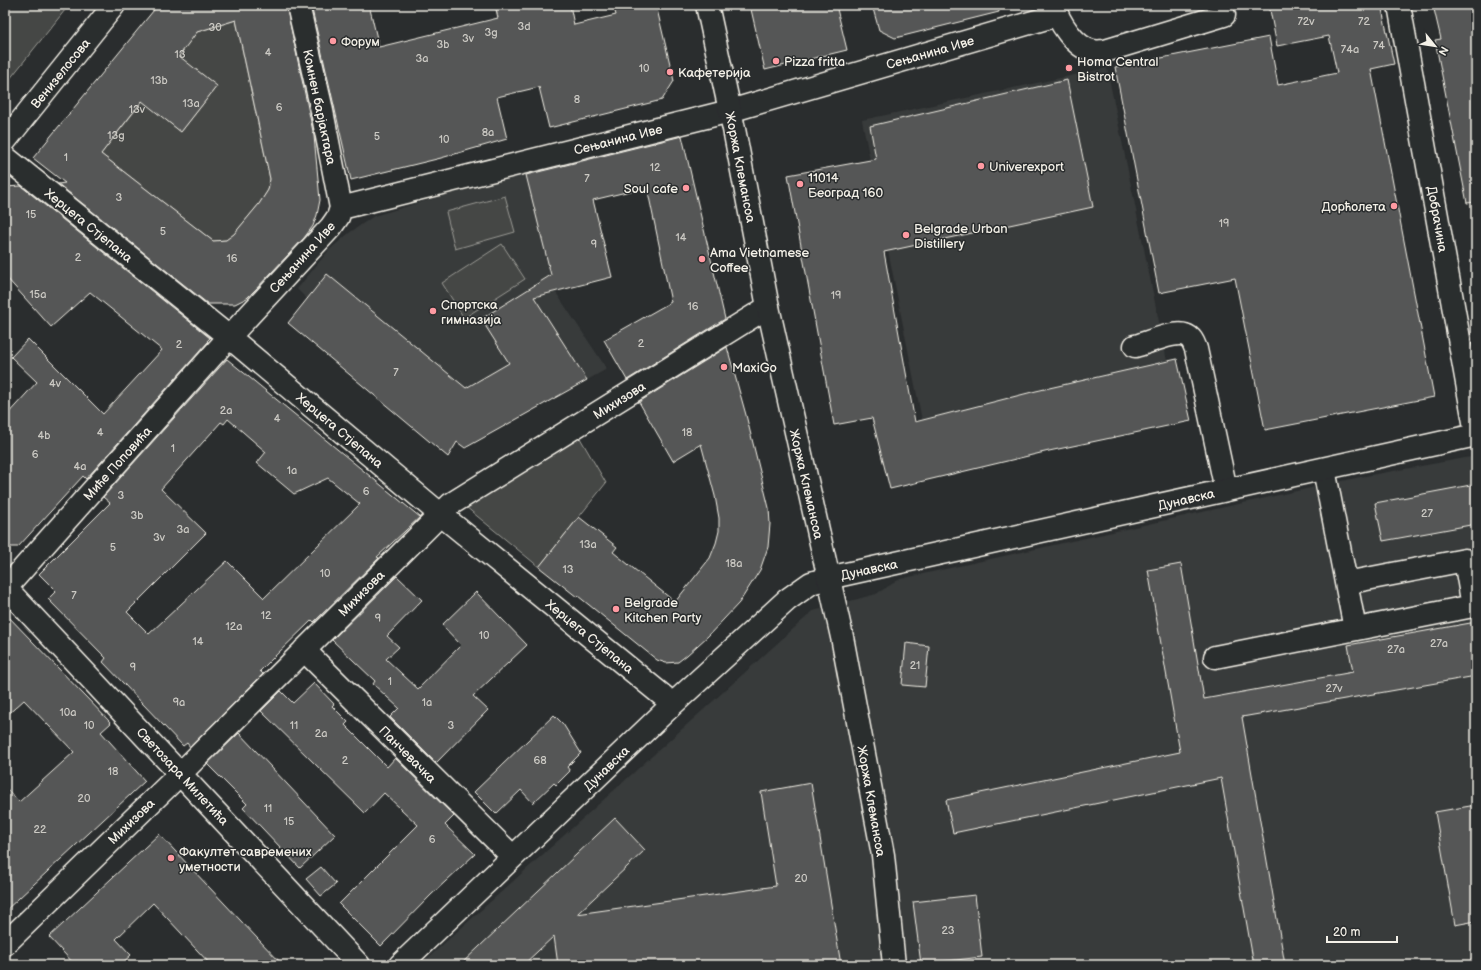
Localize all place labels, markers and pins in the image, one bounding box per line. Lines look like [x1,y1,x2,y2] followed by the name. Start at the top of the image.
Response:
[341,34,380,50] place label: Форум
[328,36,338,46] marker: Форум
[784,54,845,70] place label: Pizza fritta
[1077,54,1159,85] place label: Homa Central Bistrot
[771,56,781,66] marker: Pizza fritta
[1064,63,1074,73] marker: Homa Central Bistrot
[678,65,751,81] place label: Кафетерија
[665,67,675,77] marker: Кафетерија
[989,159,1064,175] place label: Univerexport
[976,161,986,171] marker: Univerexport
[808,170,884,201] place label: 11014 Београд 160
[795,179,805,189] marker: 11014 Београд 160
[624,181,678,197] place label: Soul cafe
[681,183,691,193] marker: Soul cafe
[1321,199,1386,215] place label: Дорћолета
[1389,201,1399,211] marker: Дорћолета
[914,221,1008,252] place label: Belgrade Urban Distillery
[901,230,911,240] marker: Belgrade Urban Distillery
[710,245,810,276] place label: Ama Vietnamese Coffee
[697,254,707,264] marker: Ama Vietnamese Coffee
[441,297,501,328] place label: Спортска гимназија
[428,306,438,316] marker: Спортска гимназија
[732,360,777,376] place label: MaxiGo
[719,362,729,372] marker: MaxiGo
[624,595,702,626] place label: Belgrade Kitchen Party
[611,604,621,614] marker: Belgrade Kitchen Party
[179,844,312,875] place label: Факултет савремених уметности
[166,853,176,863] marker: Факултет савремених уметности

